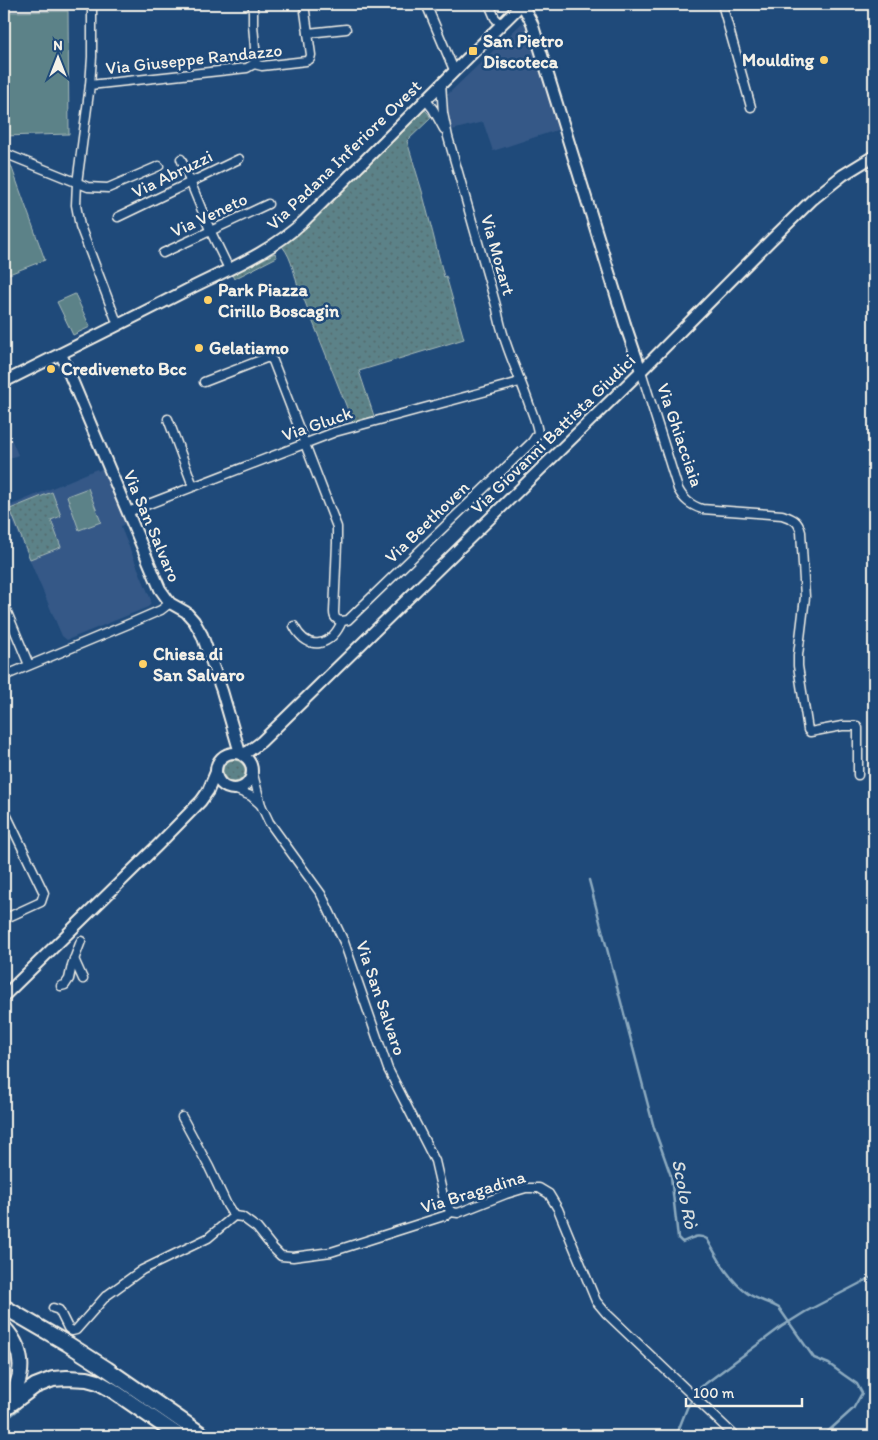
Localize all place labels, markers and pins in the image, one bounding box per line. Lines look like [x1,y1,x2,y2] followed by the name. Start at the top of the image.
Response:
[483,30,563,73] place label: San Pietro Discoteca
[467,45,479,57] marker: San Pietro Discoteca
[742,49,815,71] place label: Moulding
[818,54,830,66] marker: Moulding
[218,279,340,322] place label: Park Piazza Cirillo Boscagin
[202,294,214,306] marker: Park Piazza Cirillo Boscagin
[209,337,289,359] place label: Gelatiamo
[193,342,205,354] marker: Gelatiamo
[61,358,187,380] place label: Crediveneto Bcc
[45,363,57,375] marker: Crediveneto Bcc
[153,643,245,686] place label: Chiesa di San Salvaro
[137,658,149,670] marker: Chiesa di San Salvaro

